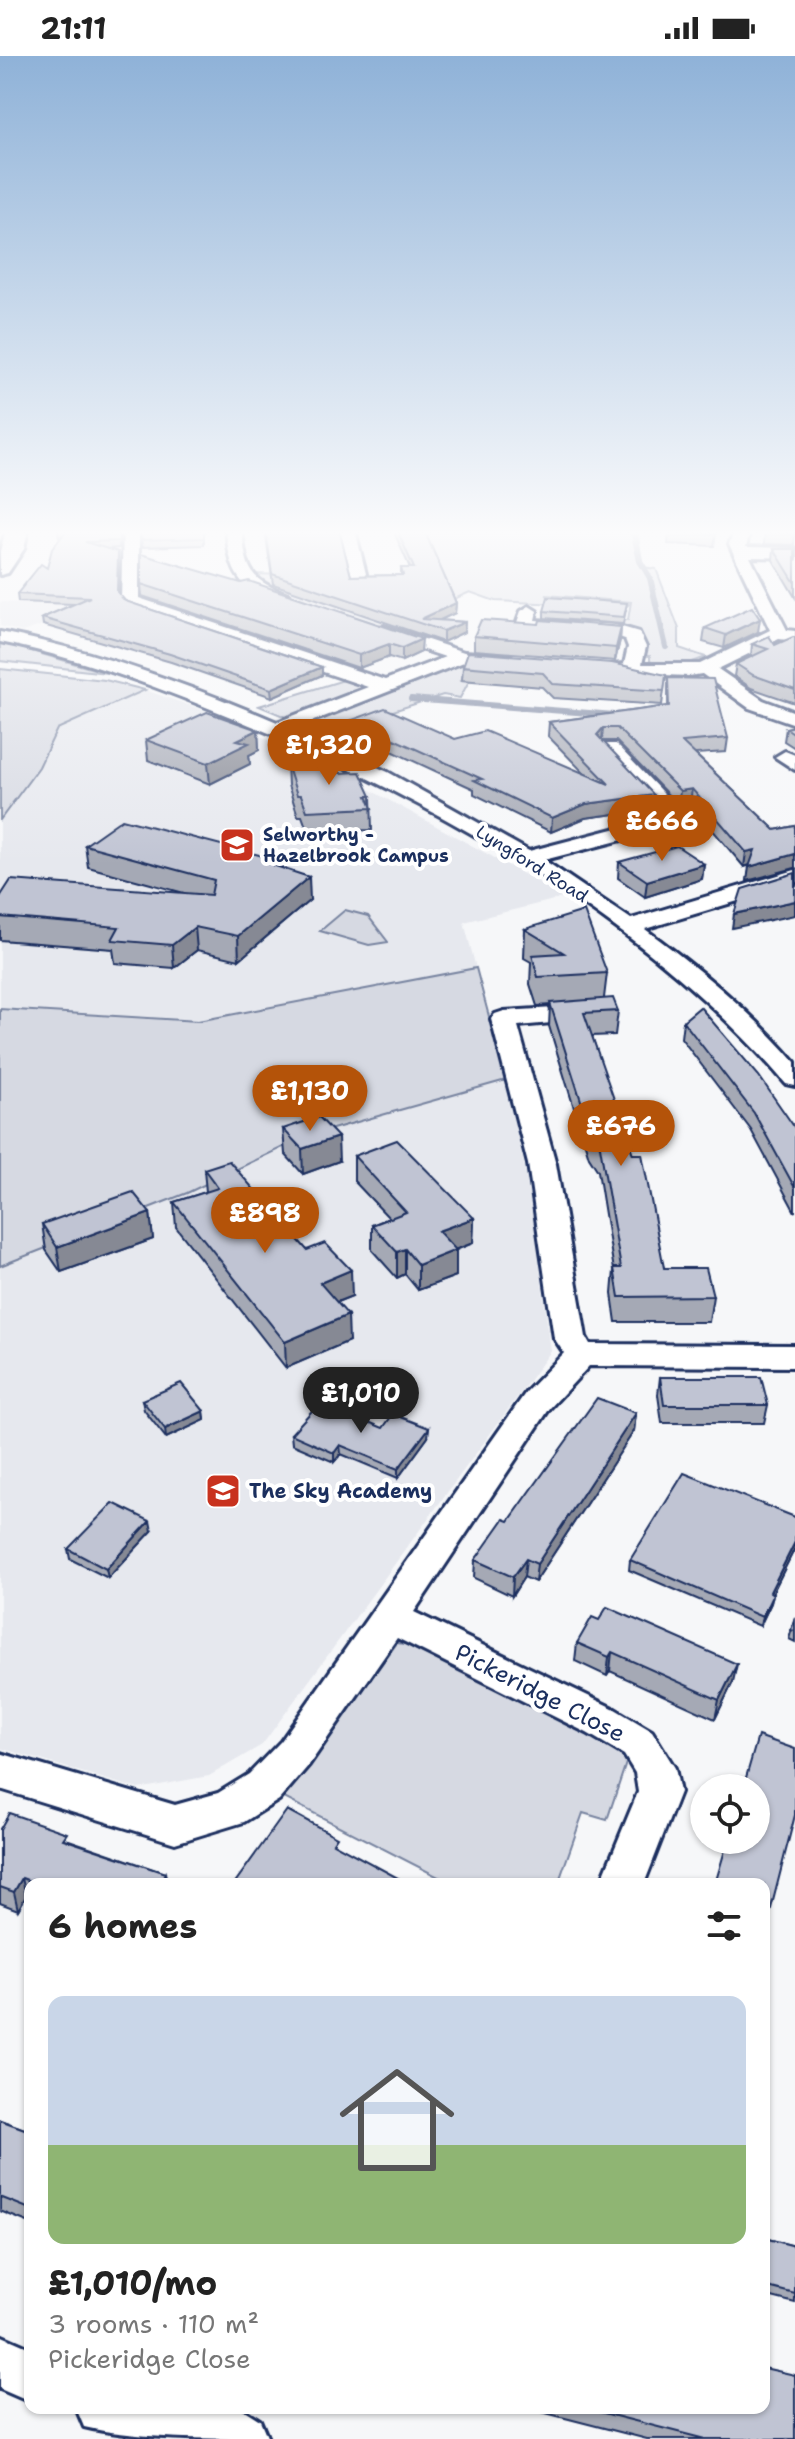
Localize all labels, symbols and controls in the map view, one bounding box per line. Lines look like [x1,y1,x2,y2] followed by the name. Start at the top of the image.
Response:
[40,8,107,49] text: 21:11
[264,719,394,787] pin: £1,320
[286,727,372,762] text: £1,320
[615,795,709,863] pin: £666
[626,803,698,838] text: £666
[471,820,593,908] street label: Lyngford Road
[263,823,449,868] place label: Selworthy - Hazelbrook Campus
[218,826,256,864] school or university icon: Selworthy - Hazelbrook Campus
[245,1065,375,1133] pin: £1,130
[270,1073,350,1108] text: £1,130
[574,1100,668,1168] pin: £676
[586,1108,656,1143] text: £676
[218,1187,312,1255] pin: £898
[229,1195,301,1230] text: £898
[296,1367,426,1435] pin: £1,010
[321,1375,401,1410] text: £1,010
[204,1472,242,1510] school or university icon: The Sky Academy
[249,1478,432,1504] place label: The Sky Academy
[449,1636,631,1750] street label: Pickeridge Close
[690,1774,770,1854] map controls
[690,1774,770,1854] button: locate
[48,1903,197,1949] text: 6 homes
[702,1904,746,1948] icon: filters
[325,2048,469,2192] icon: home
[48,2260,217,2306] text: £1,010/mo
[48,2306,259,2341] text: 3 rooms · 110 m²
[48,2341,251,2376] text: Pickeridge Close

